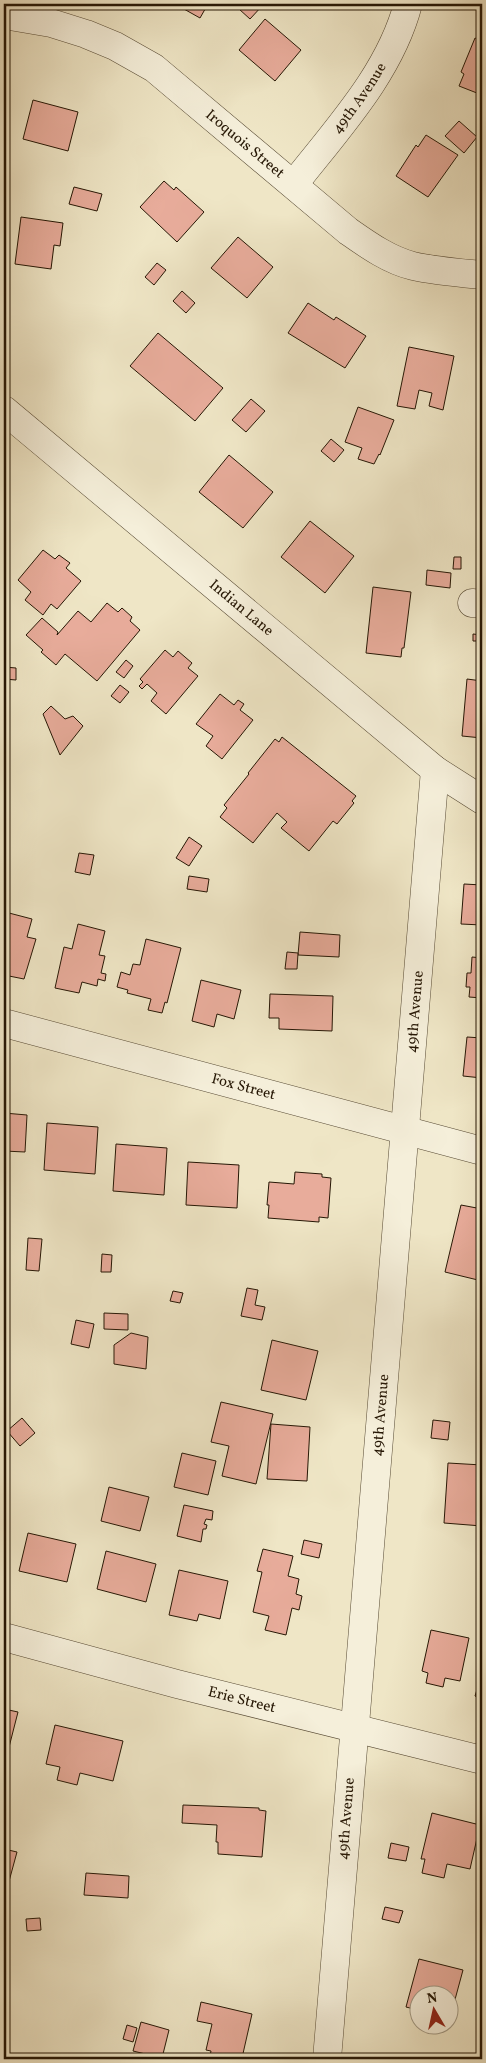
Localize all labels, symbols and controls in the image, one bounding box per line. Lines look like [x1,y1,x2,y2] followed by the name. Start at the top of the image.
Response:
[327,59,392,138] street label: 49th Avenue
[201,105,289,184] street label: Iroquois Street
[204,575,278,641] street label: Indian Lane
[401,970,429,1054] street label: 49th Avenue
[209,1069,278,1106] street label: Fox Street
[367,1373,395,1457] street label: 49th Avenue
[206,1682,278,1719] street label: Erie Street
[333,1777,360,1861] street label: 49th Avenue
[408,1986,458,2036] north arrow
[426,1988,439,2009] text: N

